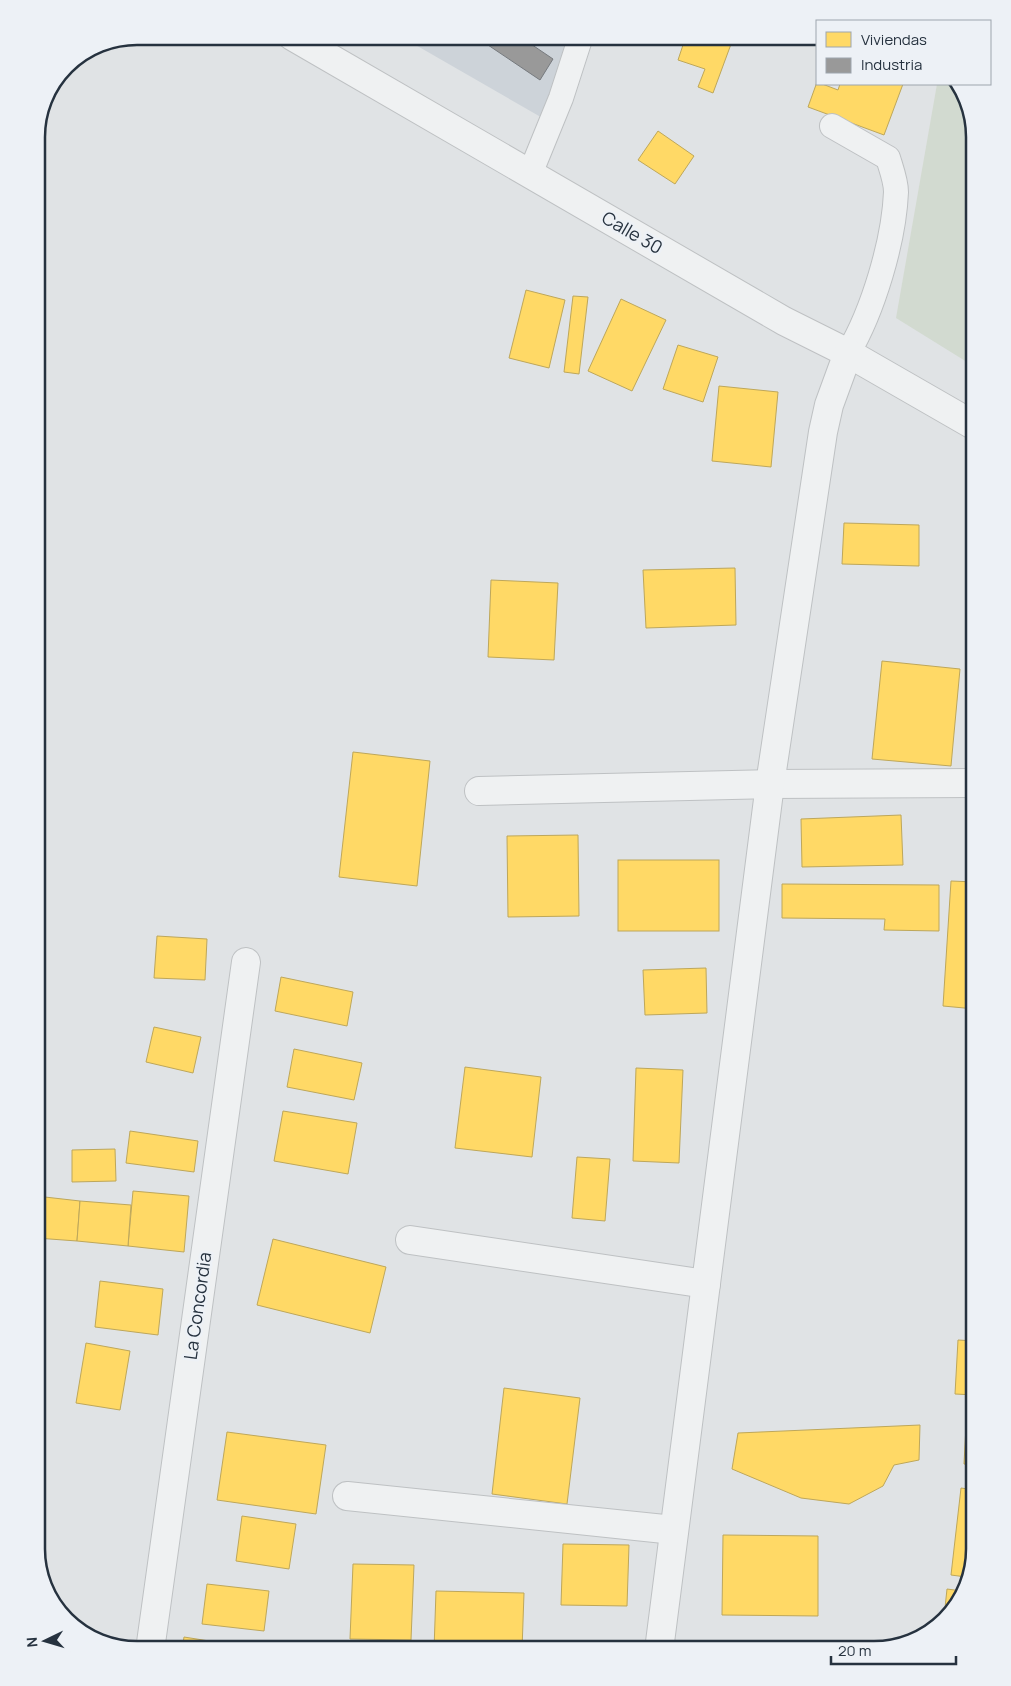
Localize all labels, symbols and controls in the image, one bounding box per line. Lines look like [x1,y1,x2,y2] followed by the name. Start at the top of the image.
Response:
[816,20,991,85] legend
[861,29,927,50] text: Viviendas
[861,54,922,75] text: Industria
[598,205,667,259] street label: Calle 30
[178,1250,216,1361] street label: La Concordia
[20,1616,70,1666] north arrow
[831,1634,956,1666] scale bar
[22,1636,41,1648] text: N
[838,1640,871,1661] text: 20 m

